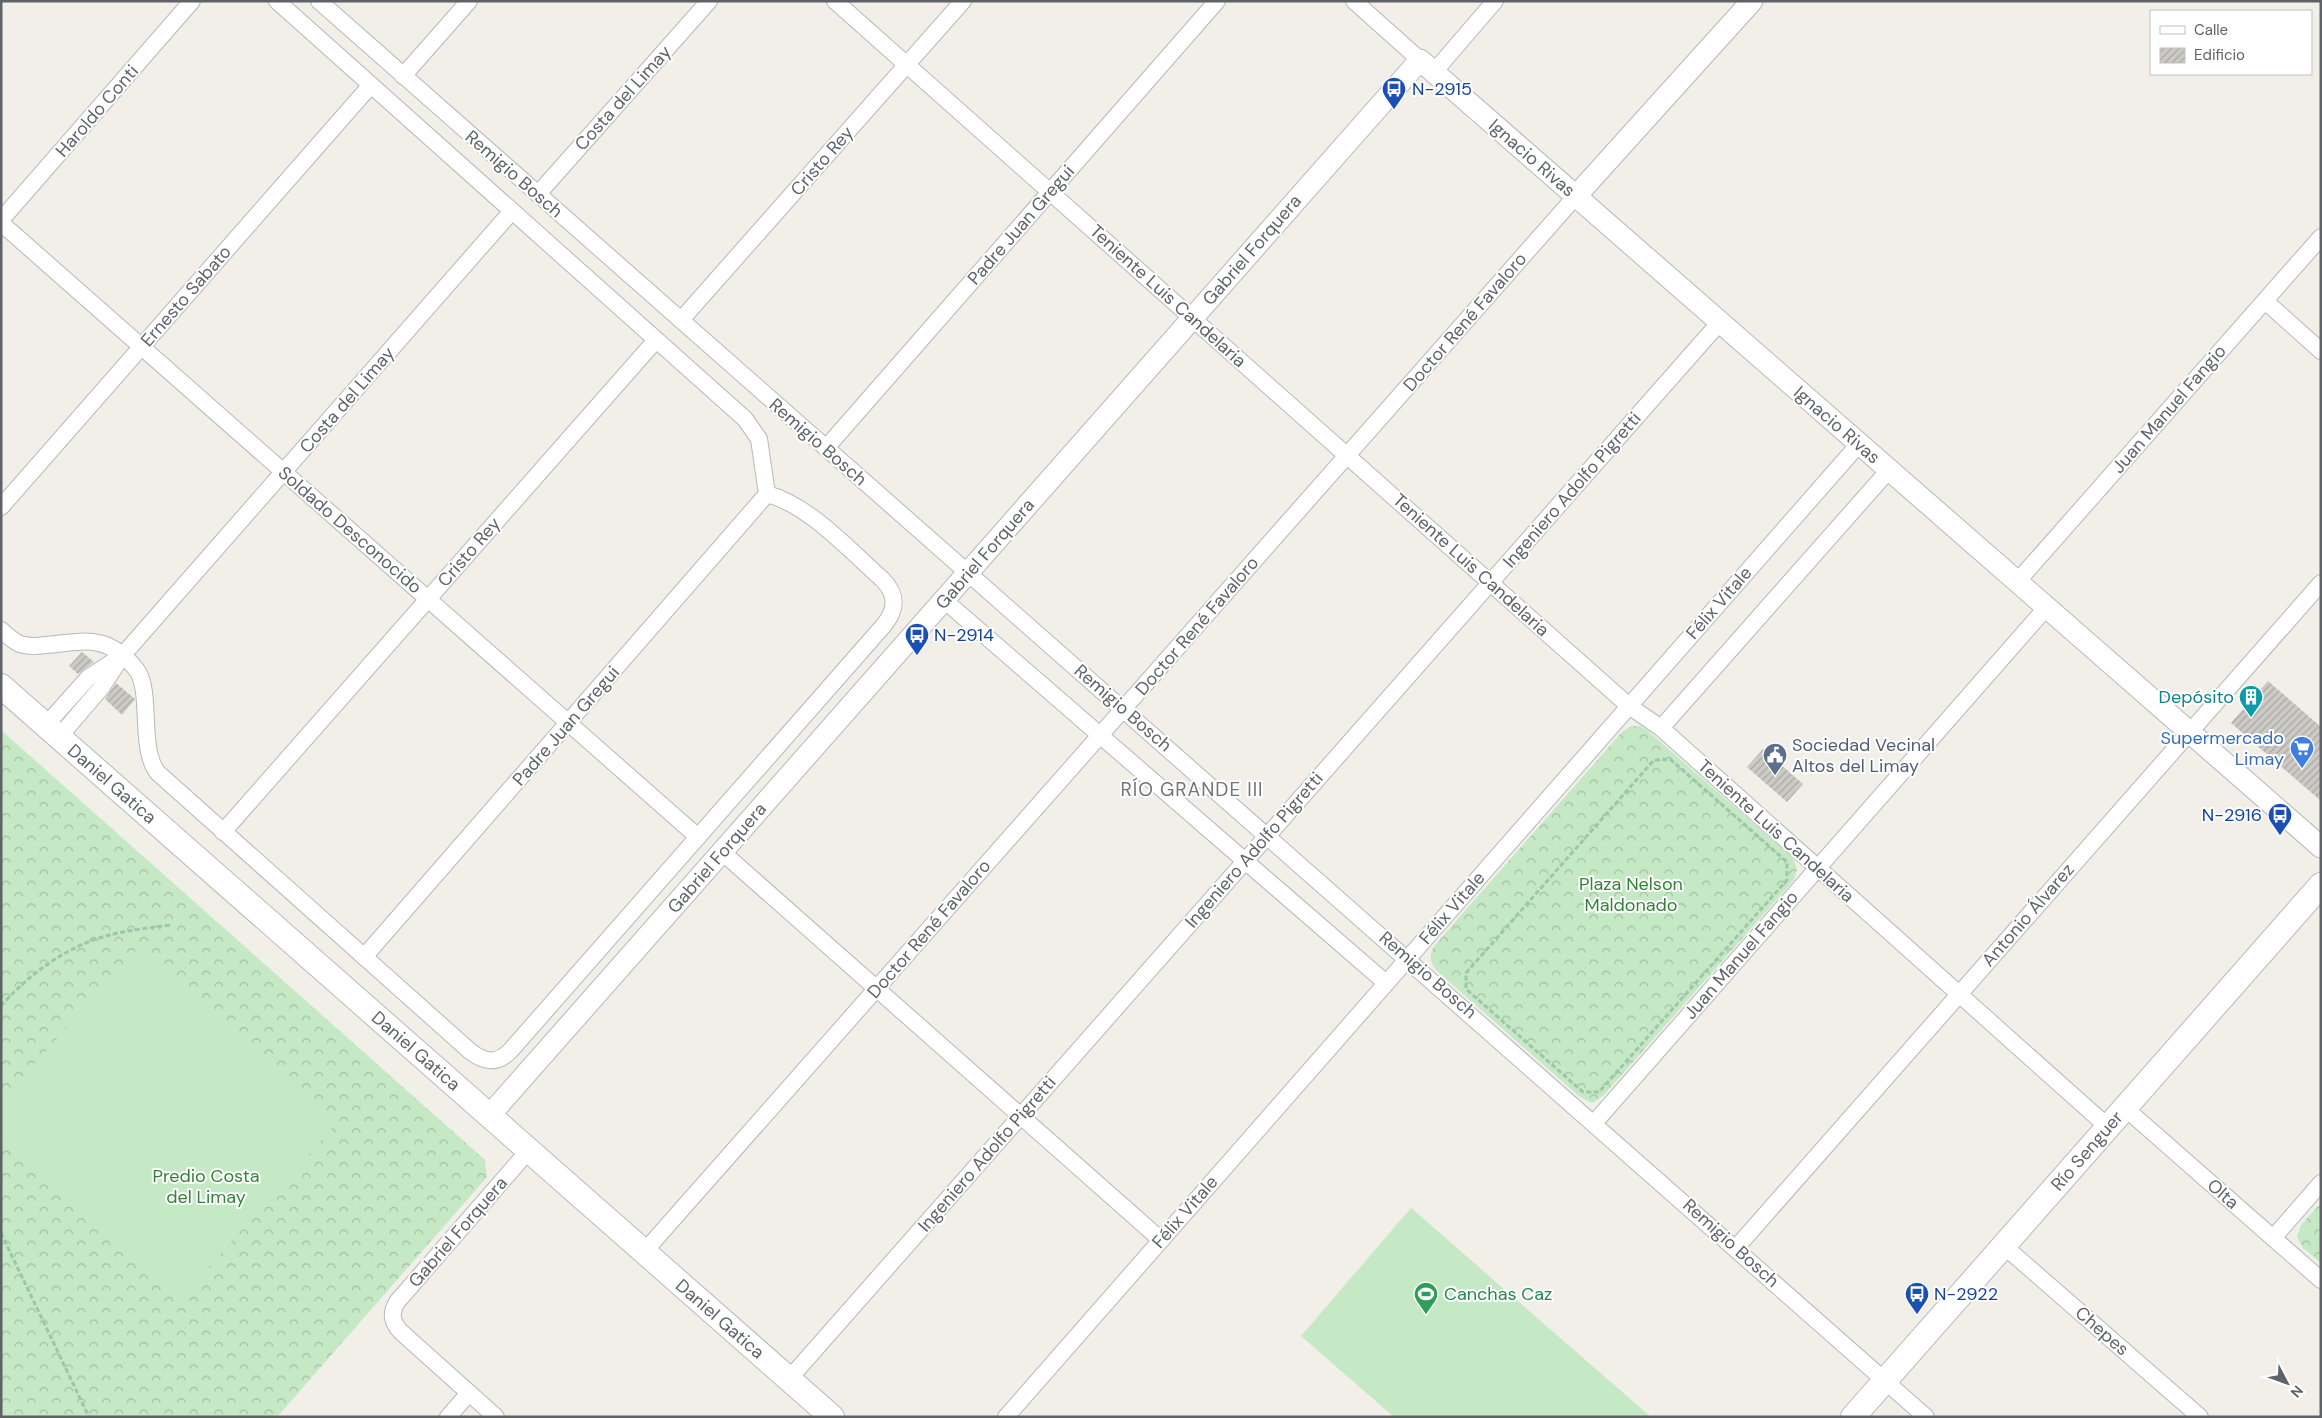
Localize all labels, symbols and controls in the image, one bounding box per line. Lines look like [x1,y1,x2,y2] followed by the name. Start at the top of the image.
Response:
[2150,10,2312,75] legend
[2194,20,2228,40] text: Calle
[569,40,677,156] street label: Costa del Limay
[2194,45,2245,65] text: Edificio
[50,60,144,162] street label: Haroldo Conti
[1381,76,1407,110] bus stop icon: N-2915
[1412,77,1472,101] place label: N-2915
[1484,114,1580,202] street label: Ignacio Rivas
[785,121,859,201] street label: Cristo Rey
[460,125,568,223] street label: Remigio Bosch
[962,160,1080,290] street label: Padre Juan Gregui
[1197,190,1307,310] street label: Gabriel Forquera
[1085,219,1251,373] street label: Teniente Luis Candelaria
[135,240,237,352] street label: Ernesto Sabato
[1398,247,1532,397] street label: Doctor René Favaloro
[2106,340,2232,478] street label: Juan Manuel Fangio
[294,342,400,458] street label: Costa del Limay
[1789,381,1885,469] street label: Ignacio Rivas
[764,393,872,491] street label: Remigio Bosch
[1498,407,1646,573] street label: Ingeniero Adolfo Pigretti
[273,461,427,599] street label: Soldado Desconocido
[1388,488,1554,642] street label: Teniente Luis Candelaria
[930,494,1040,614] street label: Gabriel Forquera
[432,512,506,592] street label: Cristo Rey
[1130,551,1264,701] street label: Doctor René Favaloro
[1681,562,1757,644] street label: Félix Vitale
[904,622,930,656] bus stop icon: N-2914
[934,623,994,647] place label: N-2914
[1069,659,1177,757] street label: Remigio Bosch
[507,661,625,791] street label: Padre Juan Gregui
[2238,684,2264,718] building icon: Depósito
[2159,685,2234,709] place label: Depósito
[2160,726,2284,771] place label: Supermercado Limay
[1792,733,1935,778] place label: Sociedad Vecinal Altos del Limay
[2289,735,2315,769] supermarket icon: Supermercado Limay
[62,739,162,829] street label: Daniel Gatica
[1762,742,1788,776] public building icon: Sociedad Vecinal Altos del Limay
[1693,754,1859,908] street label: Teniente Luis Candelaria
[1180,767,1328,933] street label: Ingeniero Adolfo Pigretti
[1120,777,1264,802] district label: RÍO GRANDE III
[662,798,772,918] street label: Gabriel Forquera
[2267,802,2293,836] bus stop icon: N-2916
[2202,803,2262,827] place label: N-2916
[862,854,996,1004] street label: Doctor René Favaloro
[1976,858,2080,972] street label: Antonio Álvarez
[1414,867,1490,949] street label: Félix Vitale
[1579,872,1683,917] park label: Plaza Nelson Maldonado
[1678,886,1804,1024] street label: Juan Manuel Fangio
[1374,926,1482,1024] street label: Remigio Bosch
[366,1006,466,1096] street label: Daniel Gatica
[913,1071,1061,1237] street label: Ingeniero Adolfo Pigretti
[2046,1106,2129,1196] street label: Río Senguer
[152,1164,260,1209] park label: Predio Costa del Limay
[1147,1171,1223,1253] street label: Félix Vitale
[403,1172,513,1292] street label: Gabriel Forquera
[2202,1174,2244,1214] street label: Olta
[1678,1193,1784,1293] street label: Remigio Bosch
[670,1274,770,1364] street label: Daniel Gatica
[1413,1281,1439,1315] sports icon: Canchas Caz
[1904,1281,1930,1315] bus stop icon: N-2922
[1444,1282,1552,1306] place label: Canchas Caz
[1934,1282,1998,1306] place label: N-2922
[2070,1301,2134,1361] street label: Chepes
[2262,1358,2312,1408] north arrow
[2287,1382,2307,1401] text: N

